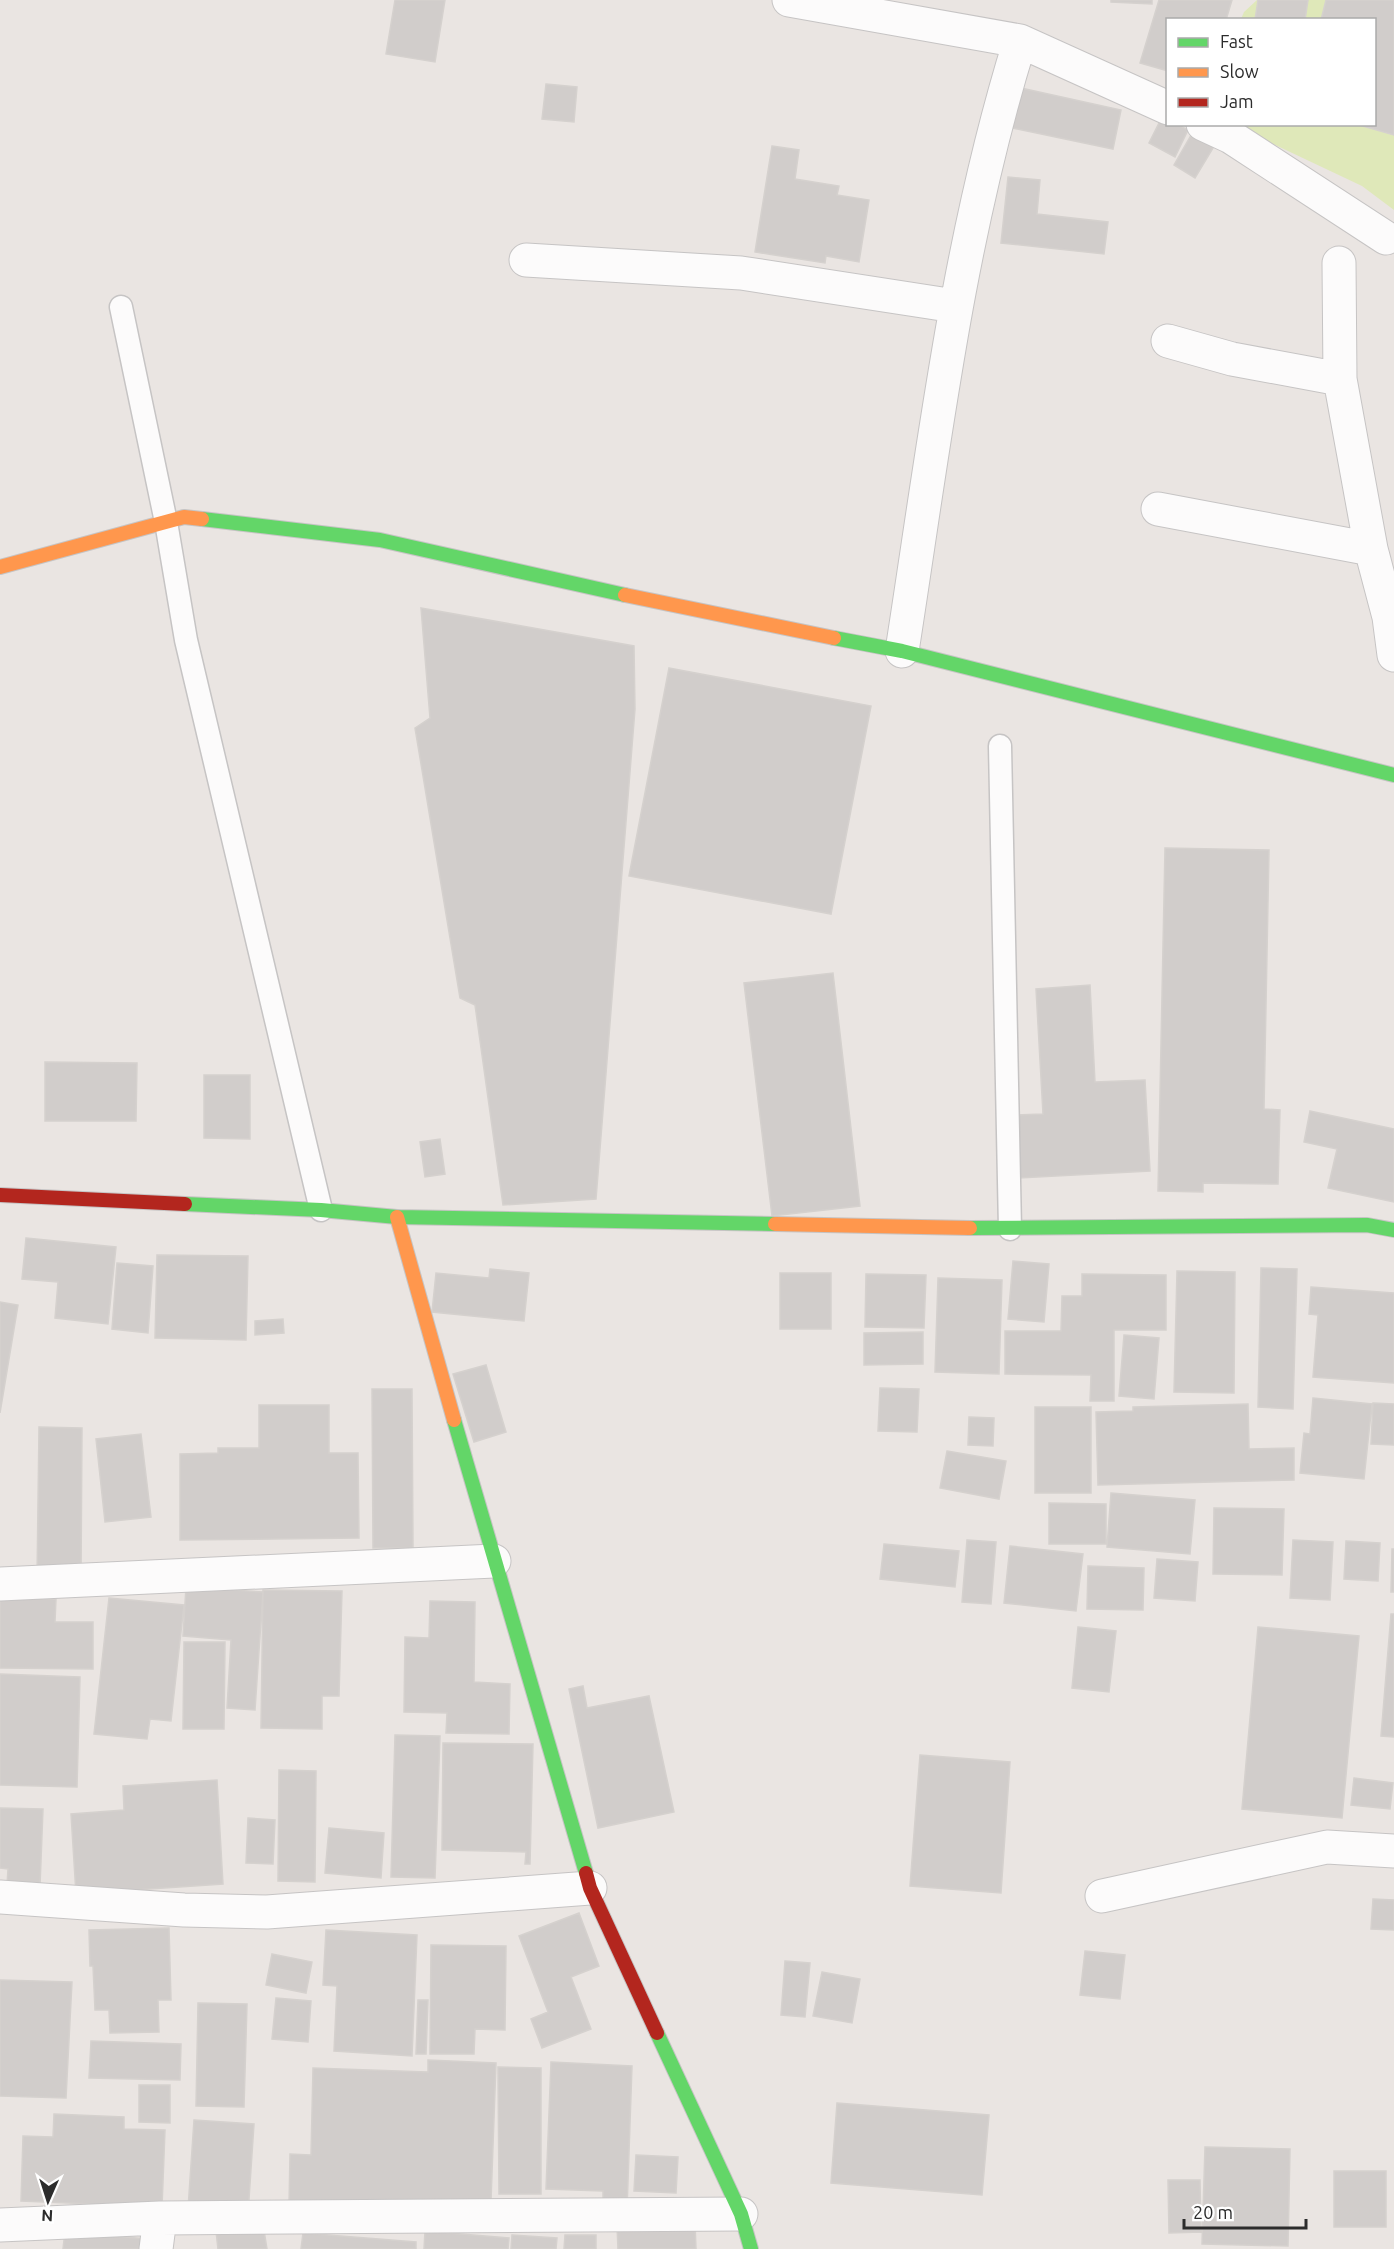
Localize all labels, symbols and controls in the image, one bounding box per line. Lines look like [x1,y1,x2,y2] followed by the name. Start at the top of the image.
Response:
[1166,18,1376,126] legend
[1220,31,1253,51] text: Fast
[1220,61,1259,81] text: Slow
[1220,91,1254,111] text: Jam
[18,2171,78,2231] north arrow
[1184,2192,1306,2230] scale bar
[1193,2202,1233,2222] text: 20 m
[41,2207,54,2225] text: N

